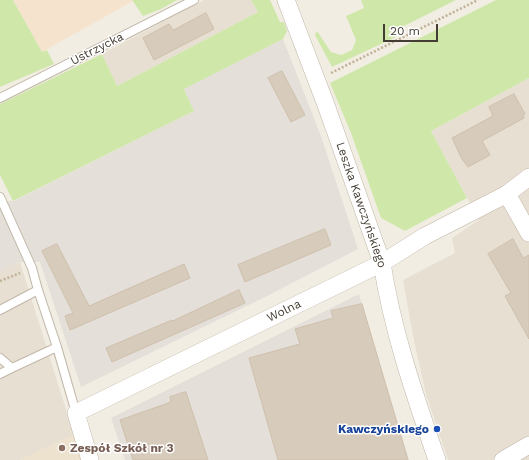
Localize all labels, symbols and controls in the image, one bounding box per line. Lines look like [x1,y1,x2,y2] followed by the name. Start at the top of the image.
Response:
[385,16,440,42] scale bar
[390,24,420,38] text: 20 m
[68,30,126,68] street label: Ustrzycka
[333,140,389,270] street label: Leszka Kawczyńskiego
[265,297,303,325] street label: Wolna
[338,422,429,436] place label: Kawczyńskiego
[432,424,442,434] marker: Kawczyńskiego
[70,441,174,455] place label: Zespół Szkół nr 3
[57,443,67,453] marker: Zespół Szkół nr 3

